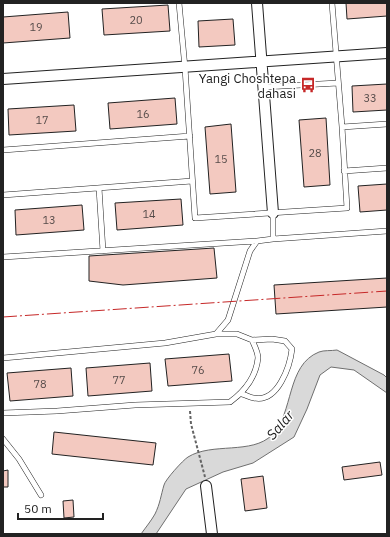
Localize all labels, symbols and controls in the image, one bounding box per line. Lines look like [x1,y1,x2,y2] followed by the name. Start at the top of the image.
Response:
[129,13,143,27] house number: 20
[29,20,43,34] house number: 19
[199,70,296,102] place label: Yangi Choshtepa dahasi
[299,76,317,94] bus stop icon: Yangi Choshtepa dahasi
[363,91,377,105] house number: 33
[136,107,150,121] house number: 16
[35,113,49,127] house number: 17
[308,146,322,160] house number: 28
[214,152,228,166] house number: 15
[142,207,156,221] house number: 14
[42,213,56,227] house number: 13
[191,363,205,377] house number: 76
[112,373,126,387] house number: 77
[33,377,47,391] house number: 78
[262,406,298,443] water label: Salar
[18,495,103,521] scale bar
[24,501,52,516] text: 50 m

